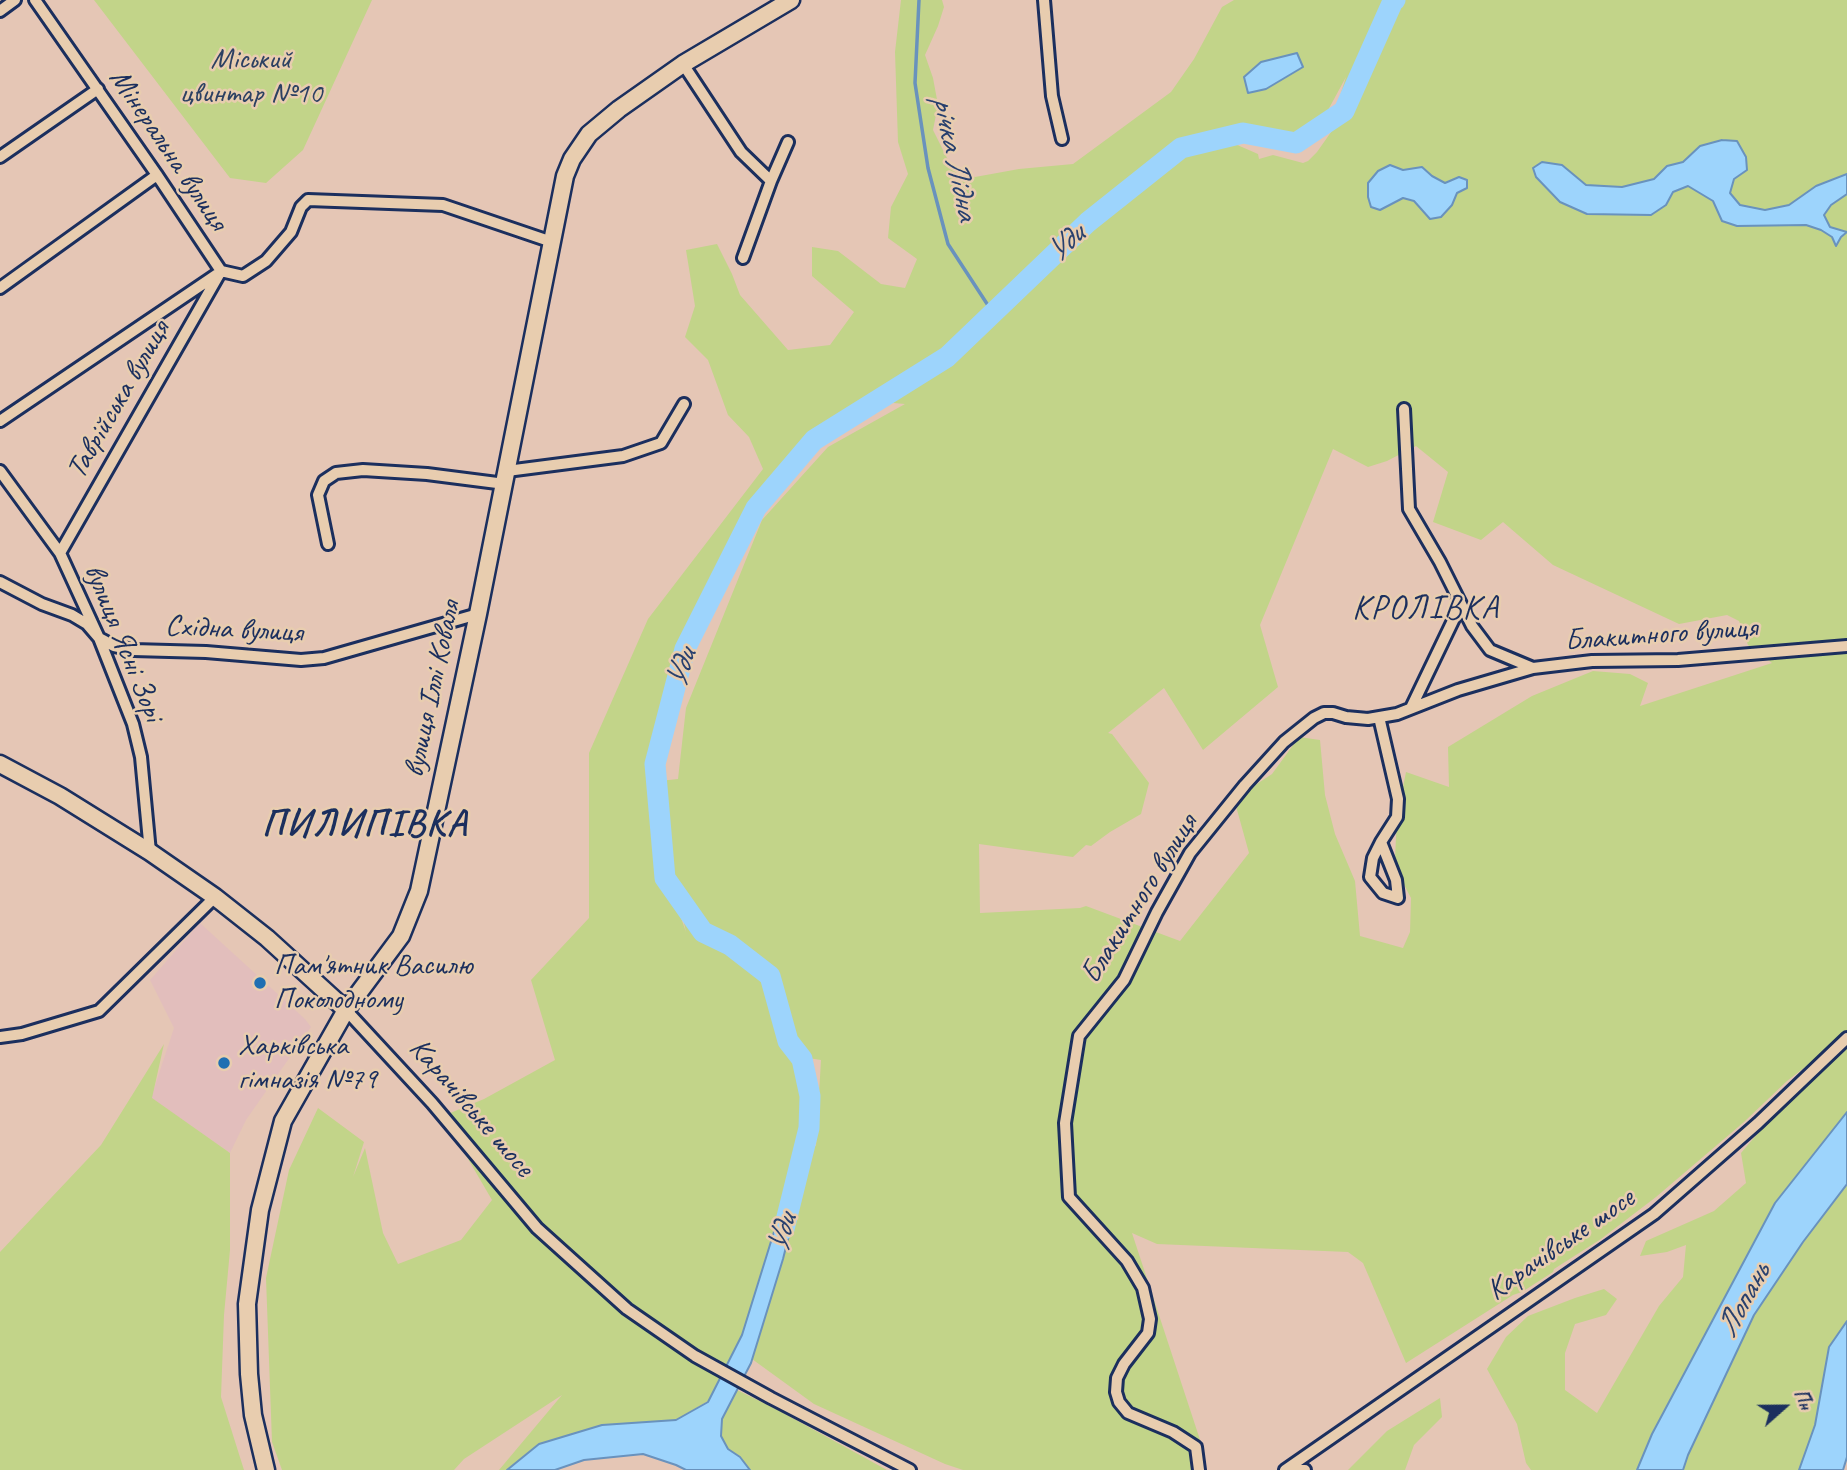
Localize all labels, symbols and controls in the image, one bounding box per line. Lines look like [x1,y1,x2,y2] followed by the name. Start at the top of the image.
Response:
[180,42,322,112] park label: Міський цвинтар №10
[101,62,235,238] street label: Мінеральна вулиця
[922,93,986,223] water label: річка Лідна
[1039,217,1093,271] water label: Уди
[59,315,179,485] street label: Таврійська вулиця
[75,559,171,727] street label: вулиця Ясні Зорі
[1353,589,1499,629] district label: КРОЛІВКА
[397,597,469,781] street label: вулиця Іллі Коваля
[164,608,304,652] street label: Східна вулиця
[1564,610,1758,660] street label: Блакитного вулиця
[658,645,706,693] water label: Уди
[261,803,469,847] district label: ПИЛИПІВКА
[1074,808,1206,990] street label: Блакитного вулиця
[274,948,473,1018] place label: Пам'ятник Василю Поколодному
[252,975,268,991] marker: Пам'ятник Василю Поколодному
[238,1028,377,1098] place label: Харківська гімназія №79
[401,1031,541,1185] street label: Карачівське шосе
[216,1055,232,1071] marker: Харківська гімназія №79
[1480,1181,1642,1309] street label: Карачівське шосе
[760,1210,806,1258] water label: Уди
[1708,1258,1780,1344] water label: Лопань
[1749,1372,1819,1442] north arrow
[1789,1386,1818,1413] text: Пн

